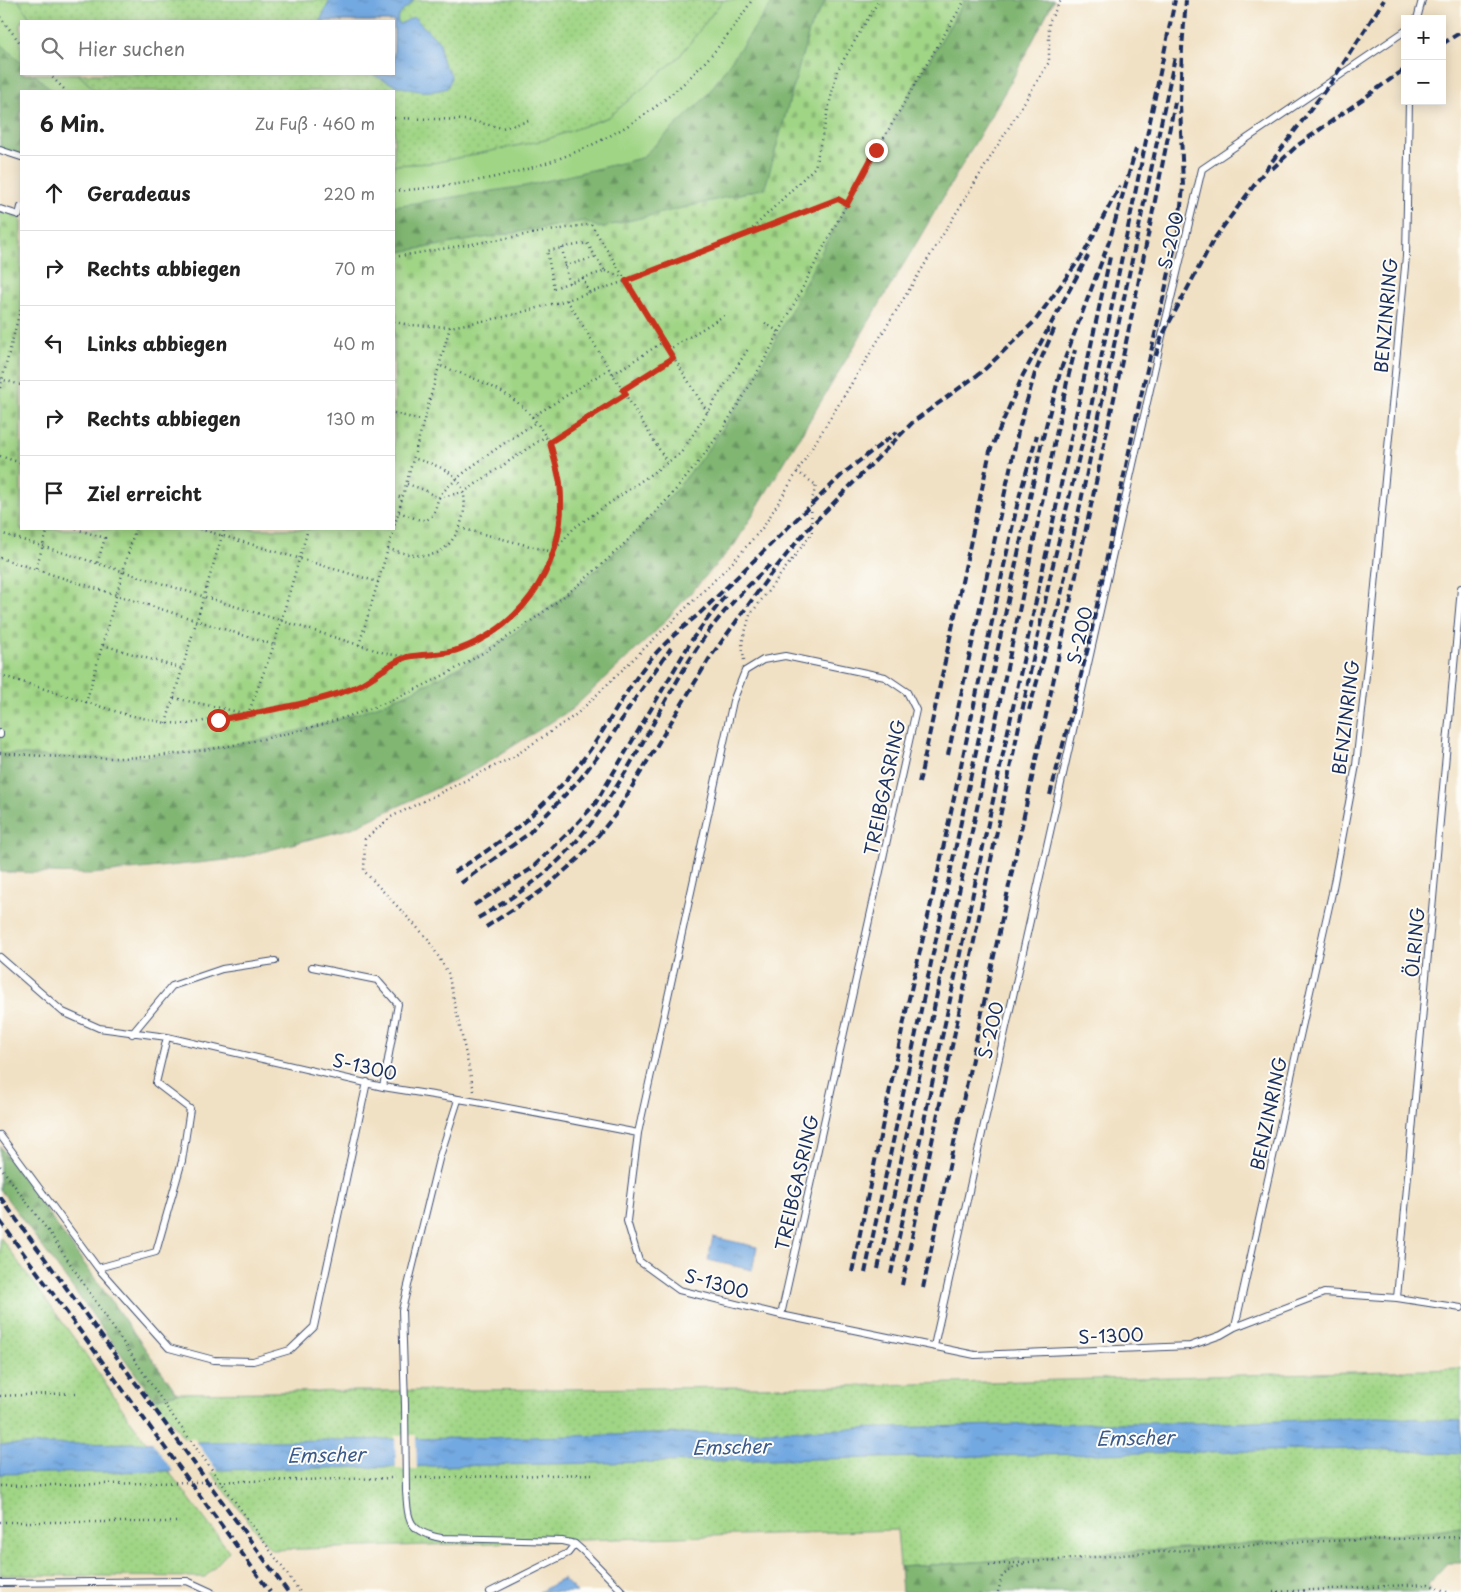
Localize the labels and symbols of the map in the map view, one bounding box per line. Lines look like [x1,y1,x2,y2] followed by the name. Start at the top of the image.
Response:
[865,139,888,162] route end
[1150,209,1190,271] street label: S-200
[1366,256,1404,374] street label: BENZINRING
[1059,604,1099,666] street label: S-200
[1325,658,1365,776] street label: BENZINRING
[207,709,230,732] route start
[856,716,912,858] street label: TREIBGASRING
[1397,905,1431,979] street label: ÖLRING
[970,999,1010,1061] street label: S-200
[330,1045,400,1087] street label: S-1300
[1243,1053,1293,1173] street label: BENZINRING
[767,1111,825,1253] street label: TREIBGASRING
[682,1261,752,1305] street label: S-1300
[1078,1320,1144,1350] street label: S-1300
[1096,1422,1177,1452] water label: Emscher
[692,1431,773,1461] water label: Emscher
[287,1439,368,1469] water label: Emscher

